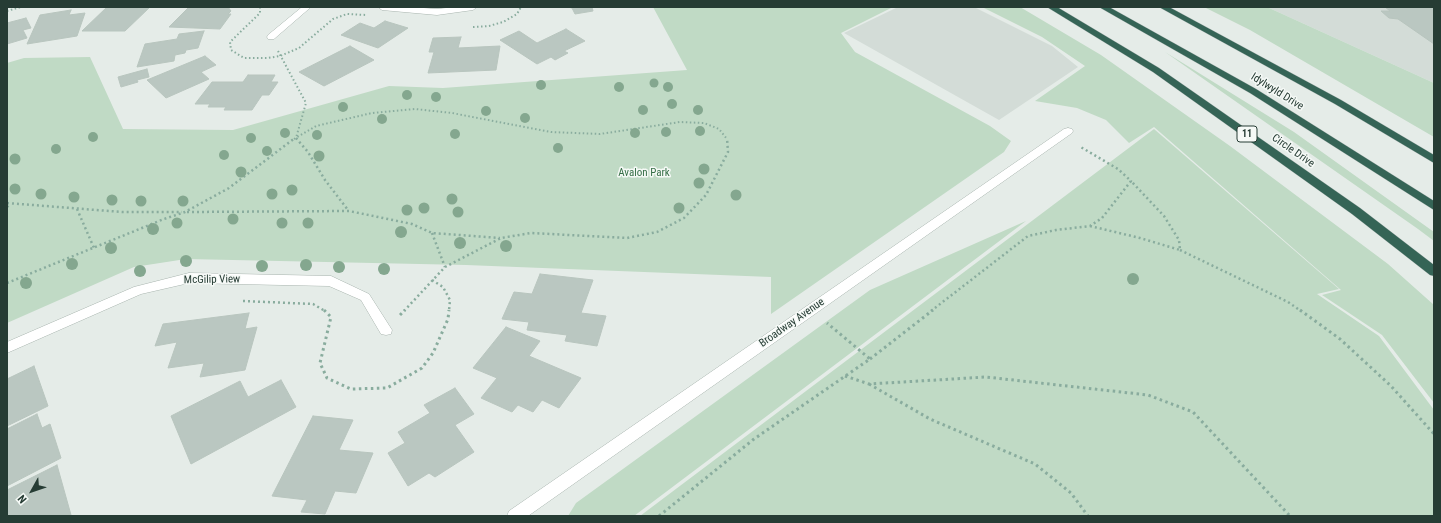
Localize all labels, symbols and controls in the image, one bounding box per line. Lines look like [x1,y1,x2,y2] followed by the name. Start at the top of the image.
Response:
[1248,71,1306,113] street label: Idylwyld Drive
[1237,126,1257,142] road number: 11
[1269,131,1317,171] street label: Circle Drive
[618,166,670,180] park label: Avalon Park
[184,273,240,287] street label: McGilip View
[757,296,827,350] street label: Broadway Avenue
[12,471,52,511] north arrow
[15,492,30,506] text: N

